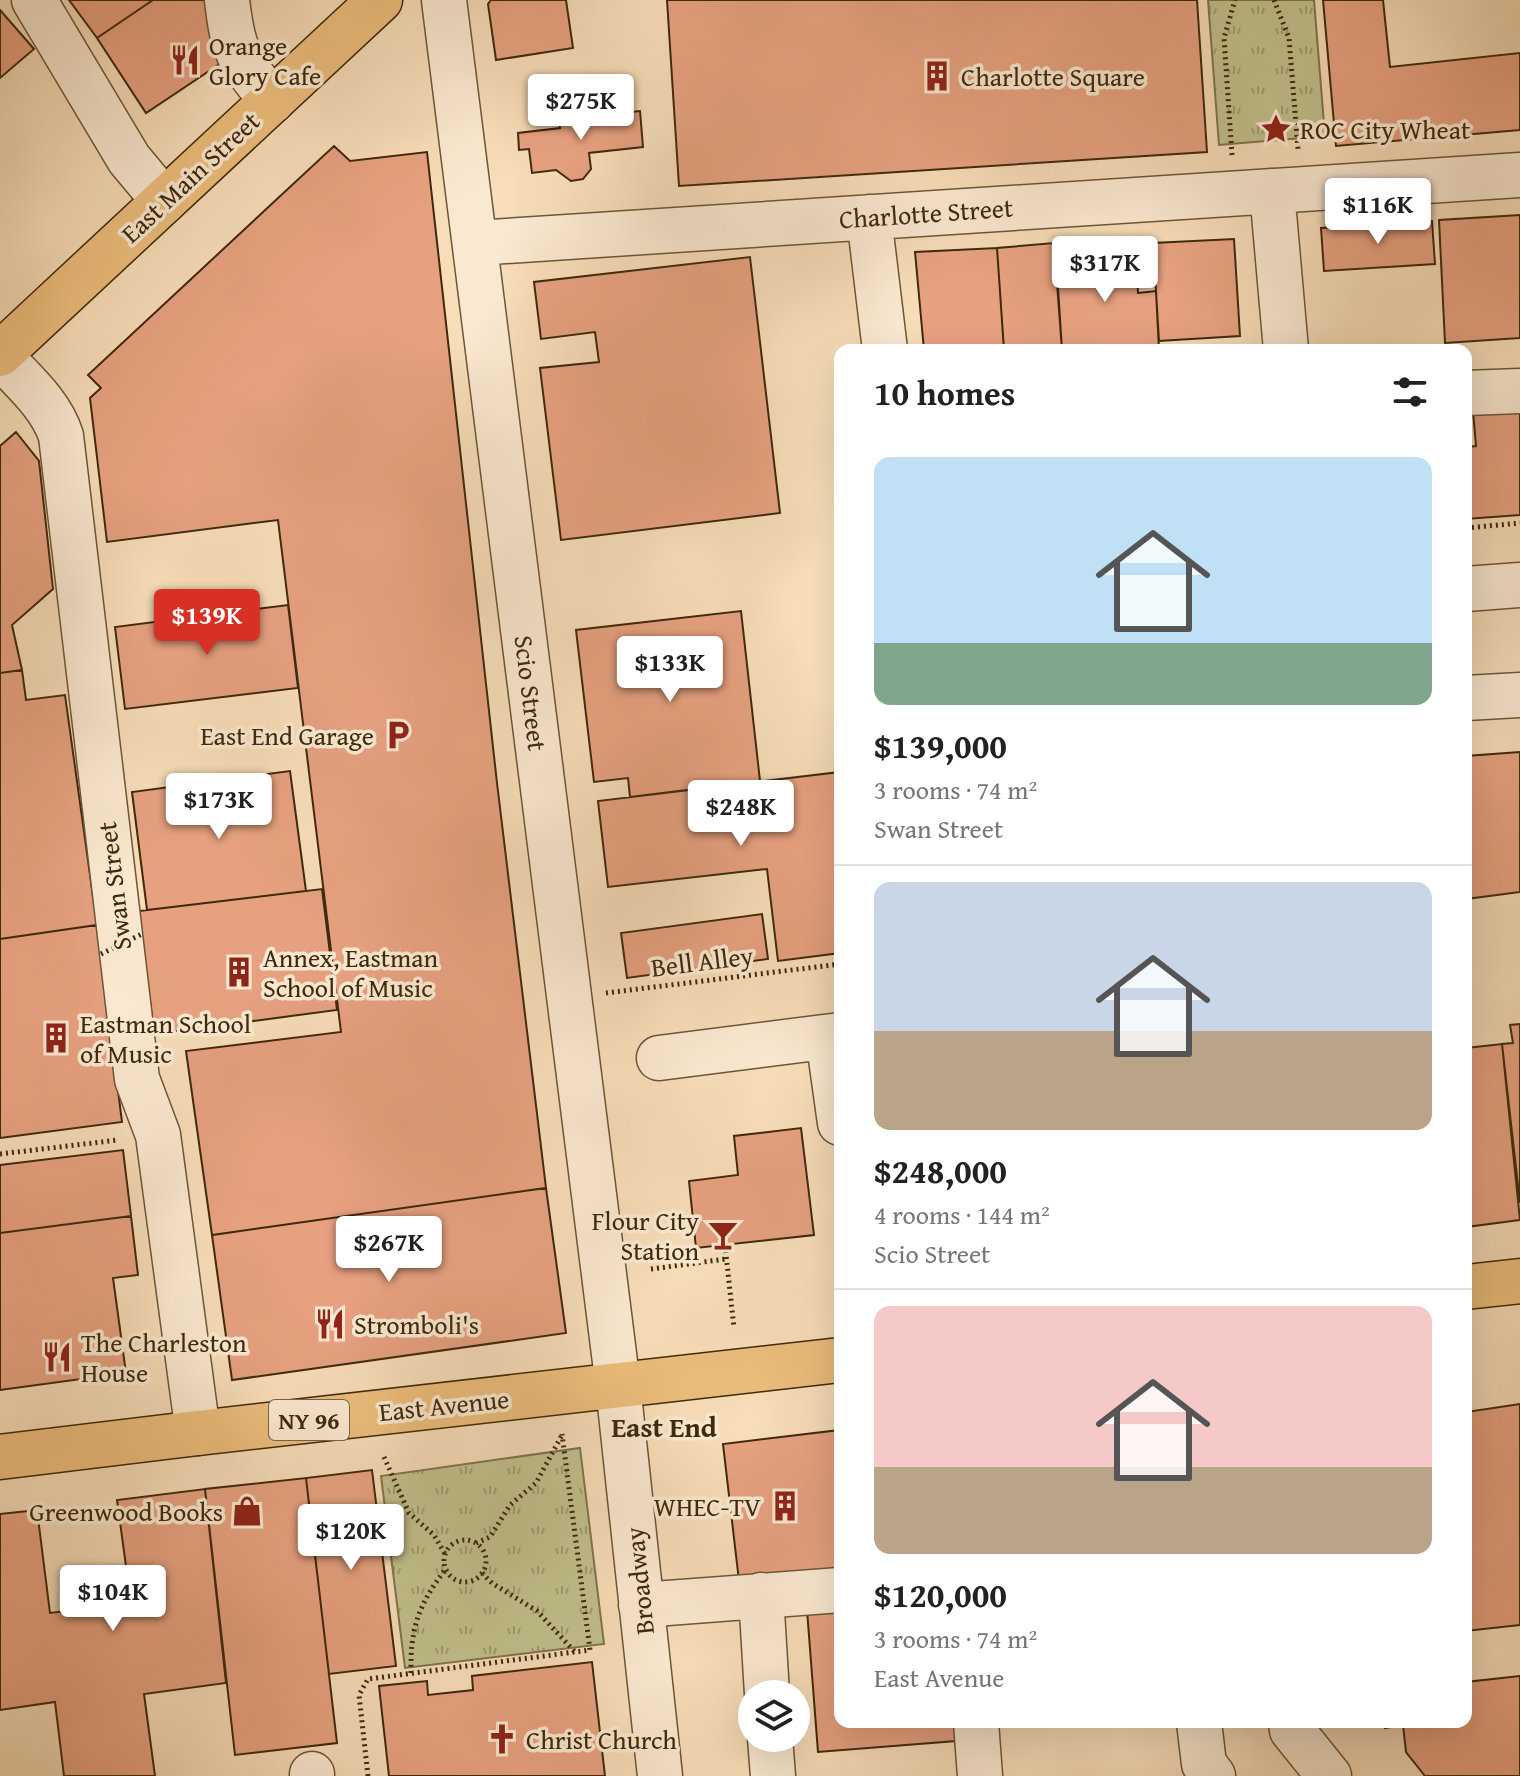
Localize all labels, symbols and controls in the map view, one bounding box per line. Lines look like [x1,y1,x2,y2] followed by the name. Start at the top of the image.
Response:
[209,26,321,95] place label: Orange Glory Cafe
[168,43,202,77] restaurant icon: Orange Glory Cafe
[961,57,1145,96] place label: Charlotte Square
[920,59,954,93] building icon: Charlotte Square
[525,74,637,142] pin: $275K
[546,80,616,119] text: $275K
[112,102,268,252] street label: East Main Street
[1300,110,1470,149] place label: ROC City Wheat
[1259,112,1293,146] place icon: ROC City Wheat
[1322,178,1434,246] pin: $116K
[1343,184,1413,223] text: $116K
[838,187,1014,239] street label: Charlotte Street
[1049,236,1161,304] pin: $317K
[1070,242,1140,281] text: $317K
[874,368,1015,417] text: 10 homes
[1388,370,1432,414] icon: filters
[1081,509,1225,653] icon: home
[151,589,263,657] pin: $139K
[172,595,242,634] text: $139K
[505,633,557,753] street label: Scio Street
[614,636,726,704] pin: $133K
[635,642,705,681] text: $133K
[200,716,374,755] place label: East End Garage
[381,718,415,752] parking icon: East End Garage
[874,721,1007,770] text: $139,000
[874,770,1037,809] text: 3 rooms · 74 m²
[163,773,275,841] pin: $173K
[184,779,254,818] text: $173K
[685,780,797,848] pin: $248K
[706,786,776,825] text: $248K
[874,809,1003,848] text: Swan Street
[87,820,141,952] street label: Swan Street
[1081,934,1225,1078] icon: home
[649,935,755,987] street label: Bell Alley
[263,938,439,1007] place label: Annex, Eastman School of Music
[222,955,256,989] building icon: Annex, Eastman School of Music
[80,1004,251,1073] place label: Eastman School of Music
[39,1021,73,1055] building icon: Eastman School of Music
[874,1146,1007,1195] text: $248,000
[874,1195,1050,1234] text: 4 rooms · 144 m²
[592,1201,699,1270] place label: Flour City Station
[333,1216,445,1284] pin: $267K
[706,1218,740,1252] bar icon: Flour City Station
[354,1222,424,1261] text: $267K
[874,1234,990,1273] text: Scio Street
[354,1305,479,1344] place label: Stromboli's
[313,1307,347,1341] restaurant icon: Stromboli's
[81,1323,247,1392] place label: The Charleston House
[40,1340,74,1374] restaurant icon: The Charleston House
[1081,1358,1225,1502] icon: home
[377,1379,511,1431] street label: East Avenue
[269,1400,349,1440] road number: NY 96
[611,1406,718,1447] district label: East End
[654,1487,761,1526] place label: WHEC-TV
[768,1489,802,1523] building icon: WHEC-TV
[29,1492,223,1531] place label: Greenwood Books
[230,1494,264,1528] shop icon: Greenwood Books
[295,1504,407,1572] pin: $120K
[316,1510,386,1549] text: $120K
[614,1525,664,1637] street label: Broadway
[57,1565,169,1633] pin: $104K
[874,1570,1007,1619] text: $120,000
[78,1571,148,1610] text: $104K
[874,1619,1037,1658] text: 3 rooms · 74 m²
[874,1658,1005,1697] text: East Avenue
[738,1680,810,1752] map controls
[738,1680,810,1752] button: layers
[526,1720,677,1759] place label: Christ Church
[485,1722,519,1756] church icon: Christ Church

